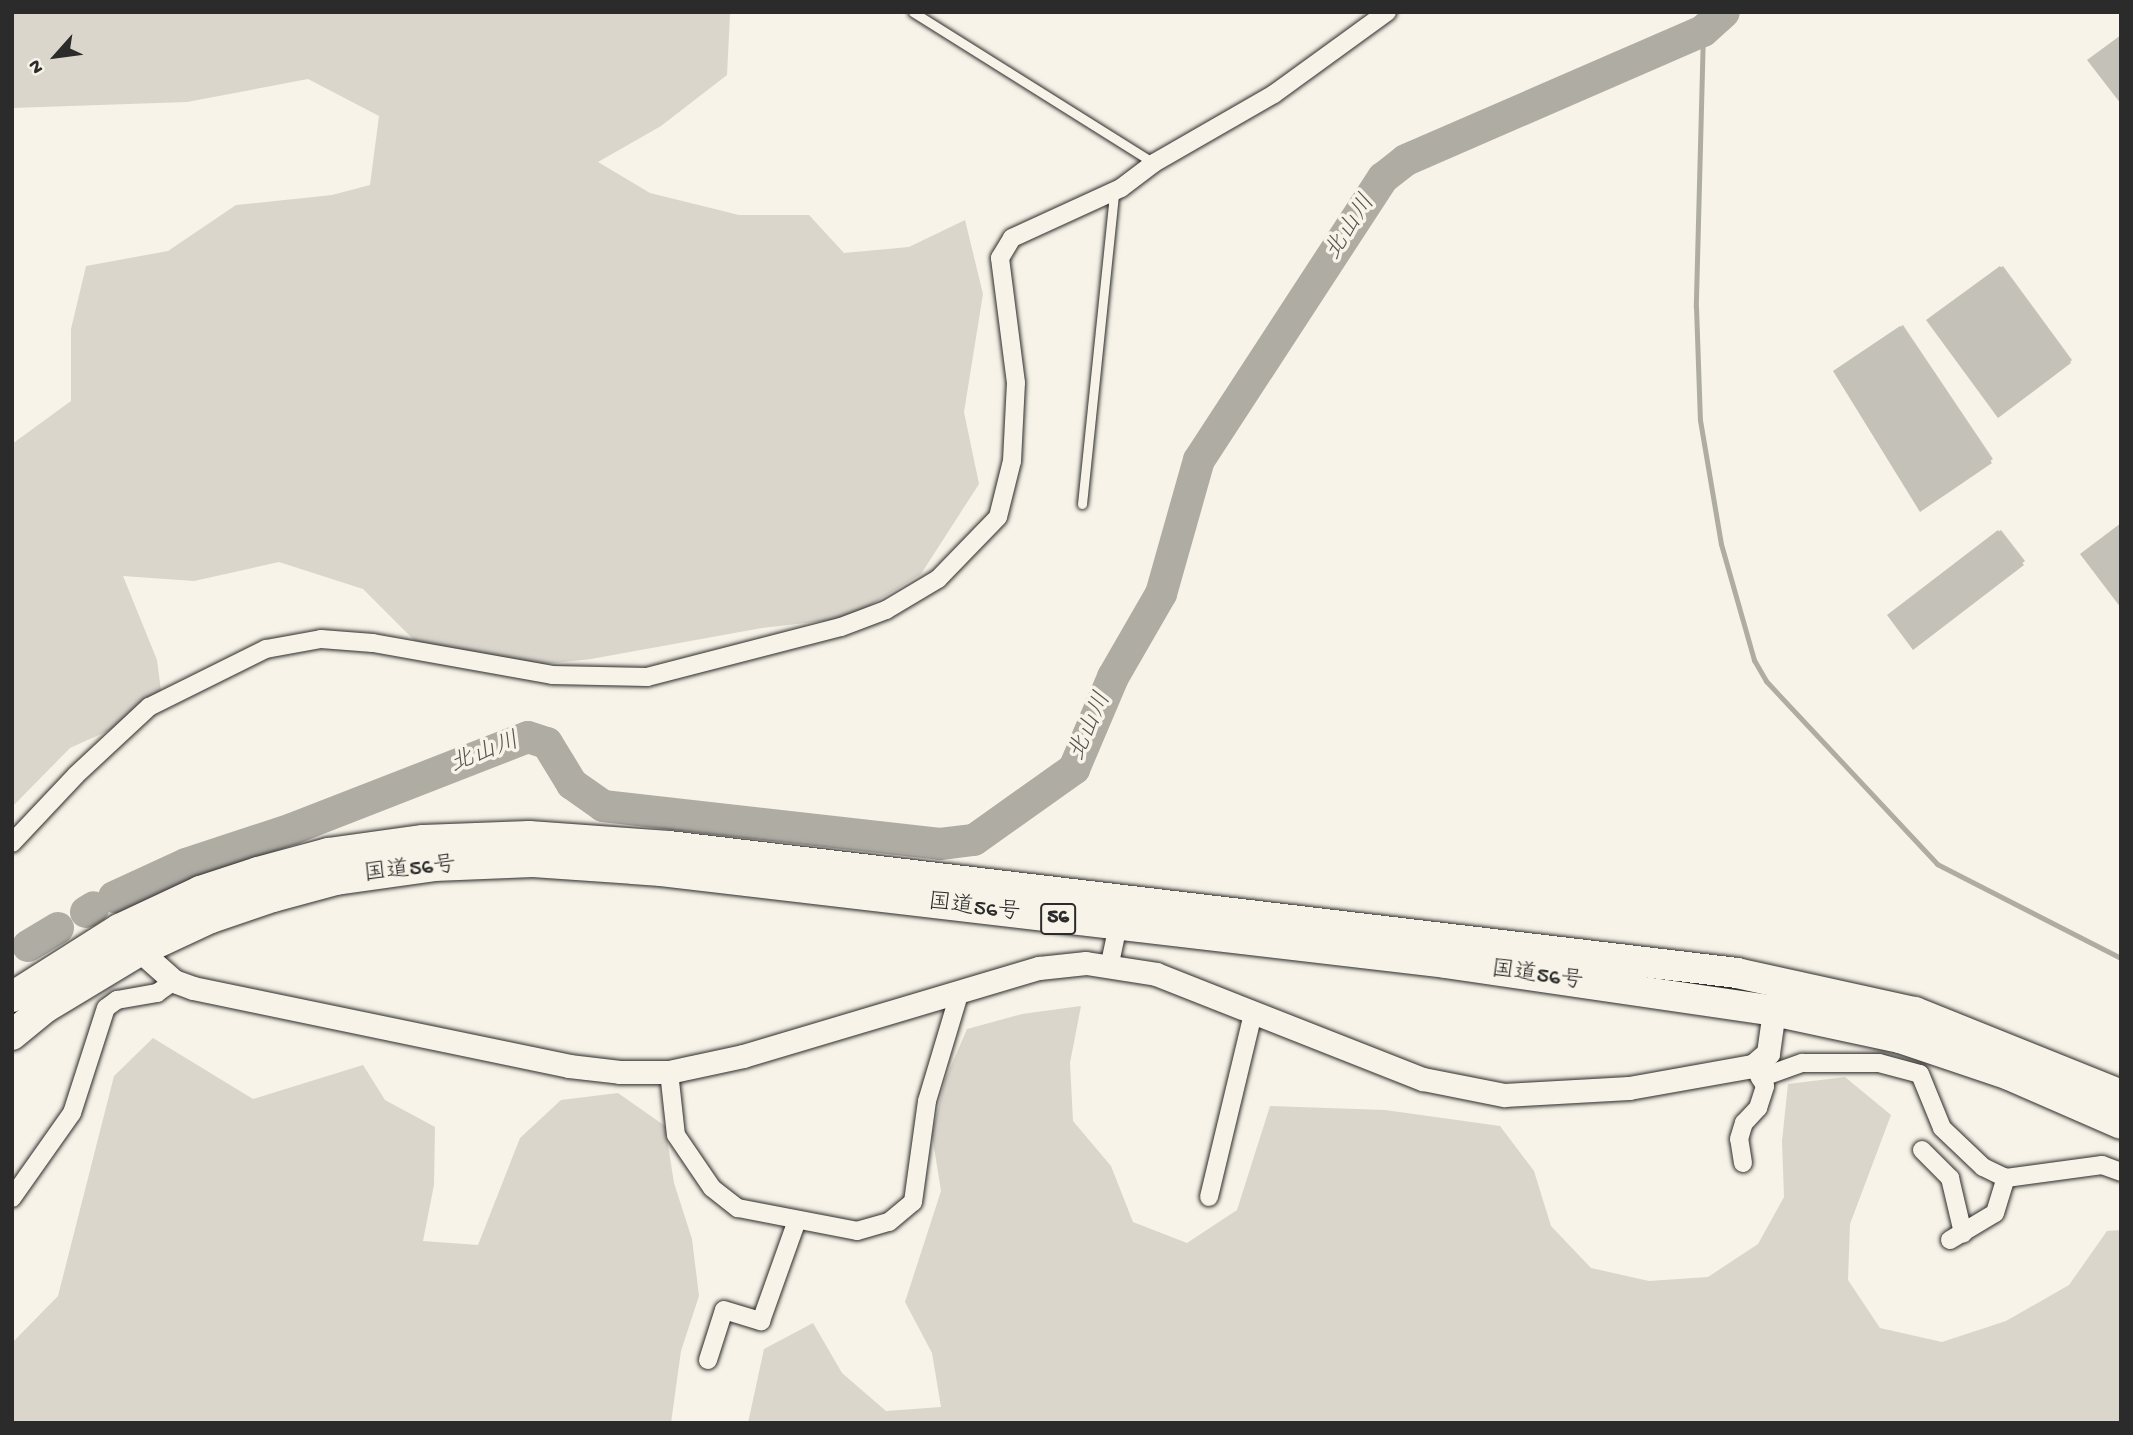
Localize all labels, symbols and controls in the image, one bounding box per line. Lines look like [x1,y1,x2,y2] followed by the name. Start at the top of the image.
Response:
[21,21,91,91] north arrow
[24,55,50,77] text: N
[1319,190,1383,266] water label: 北山川
[1063,688,1119,766] water label: 北山川
[446,728,524,780] water label: 北山川
[362,852,458,890] street label: 国道56号
[926,890,1022,928] street label: 国道56号
[1039,902,1077,936] road number: 56
[1489,957,1585,997] street label: 国道56号

